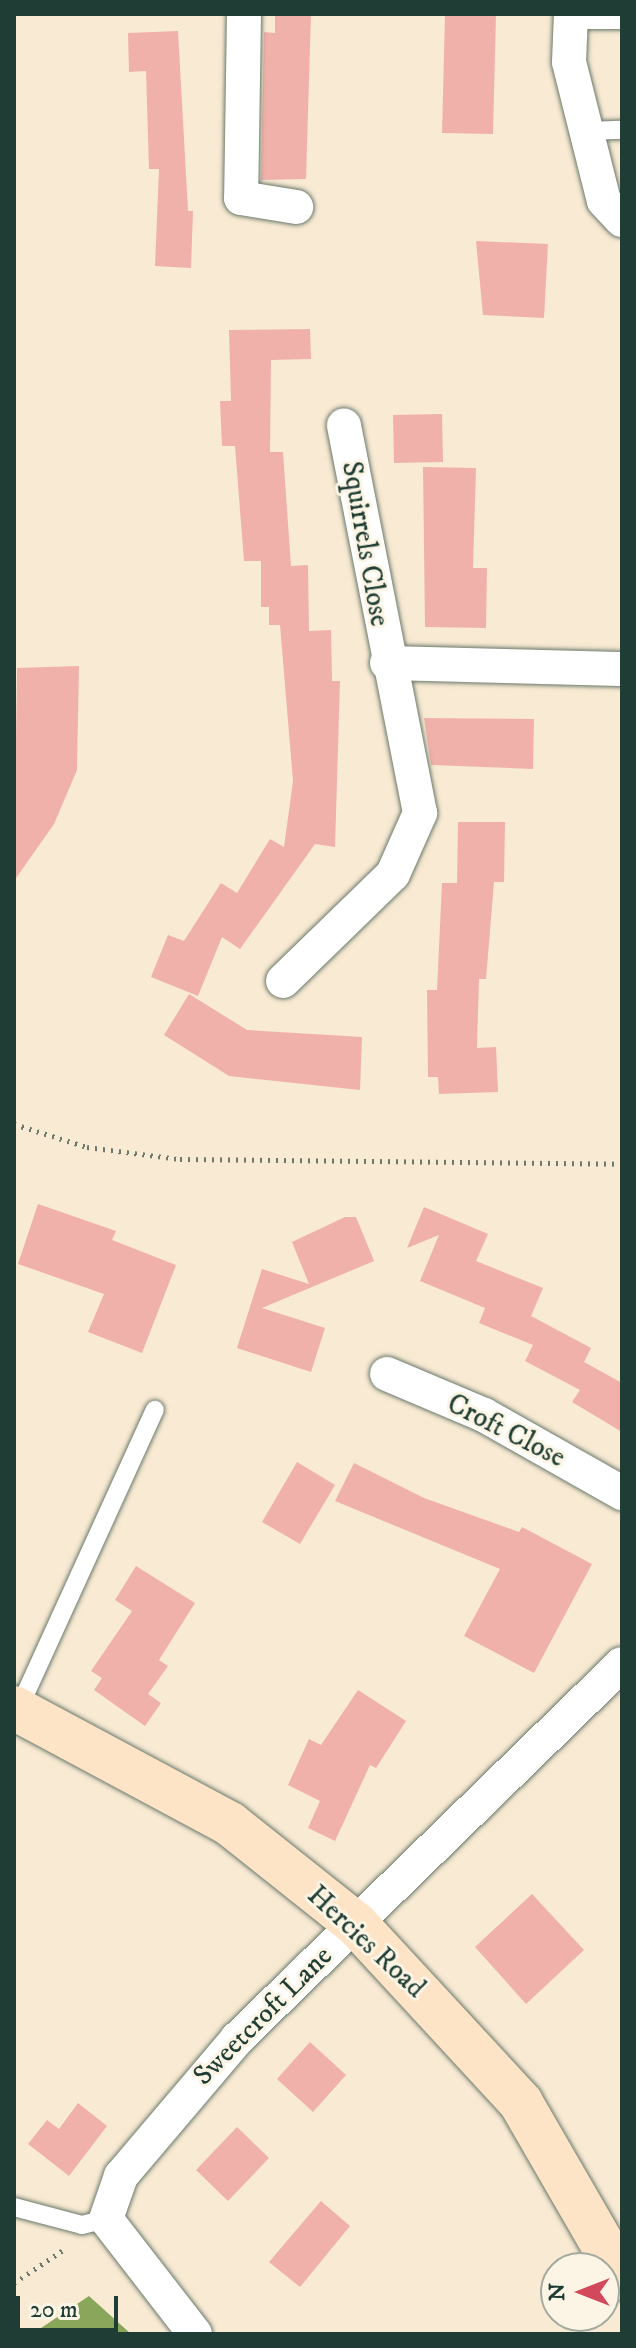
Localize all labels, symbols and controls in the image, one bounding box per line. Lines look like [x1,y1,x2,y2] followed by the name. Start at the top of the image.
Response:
[334,459,396,629] street label: Squirrels Close
[441,1387,571,1475] street label: Croft Close
[300,1879,432,2005] street label: Hercies Road
[187,1940,339,2092] street label: Sweetcroft Lane
[540,2252,620,2332] north arrow
[20,2280,122,2330] scale bar
[544,2283,571,2301] text: N
[30,2295,78,2325] text: 20 m

